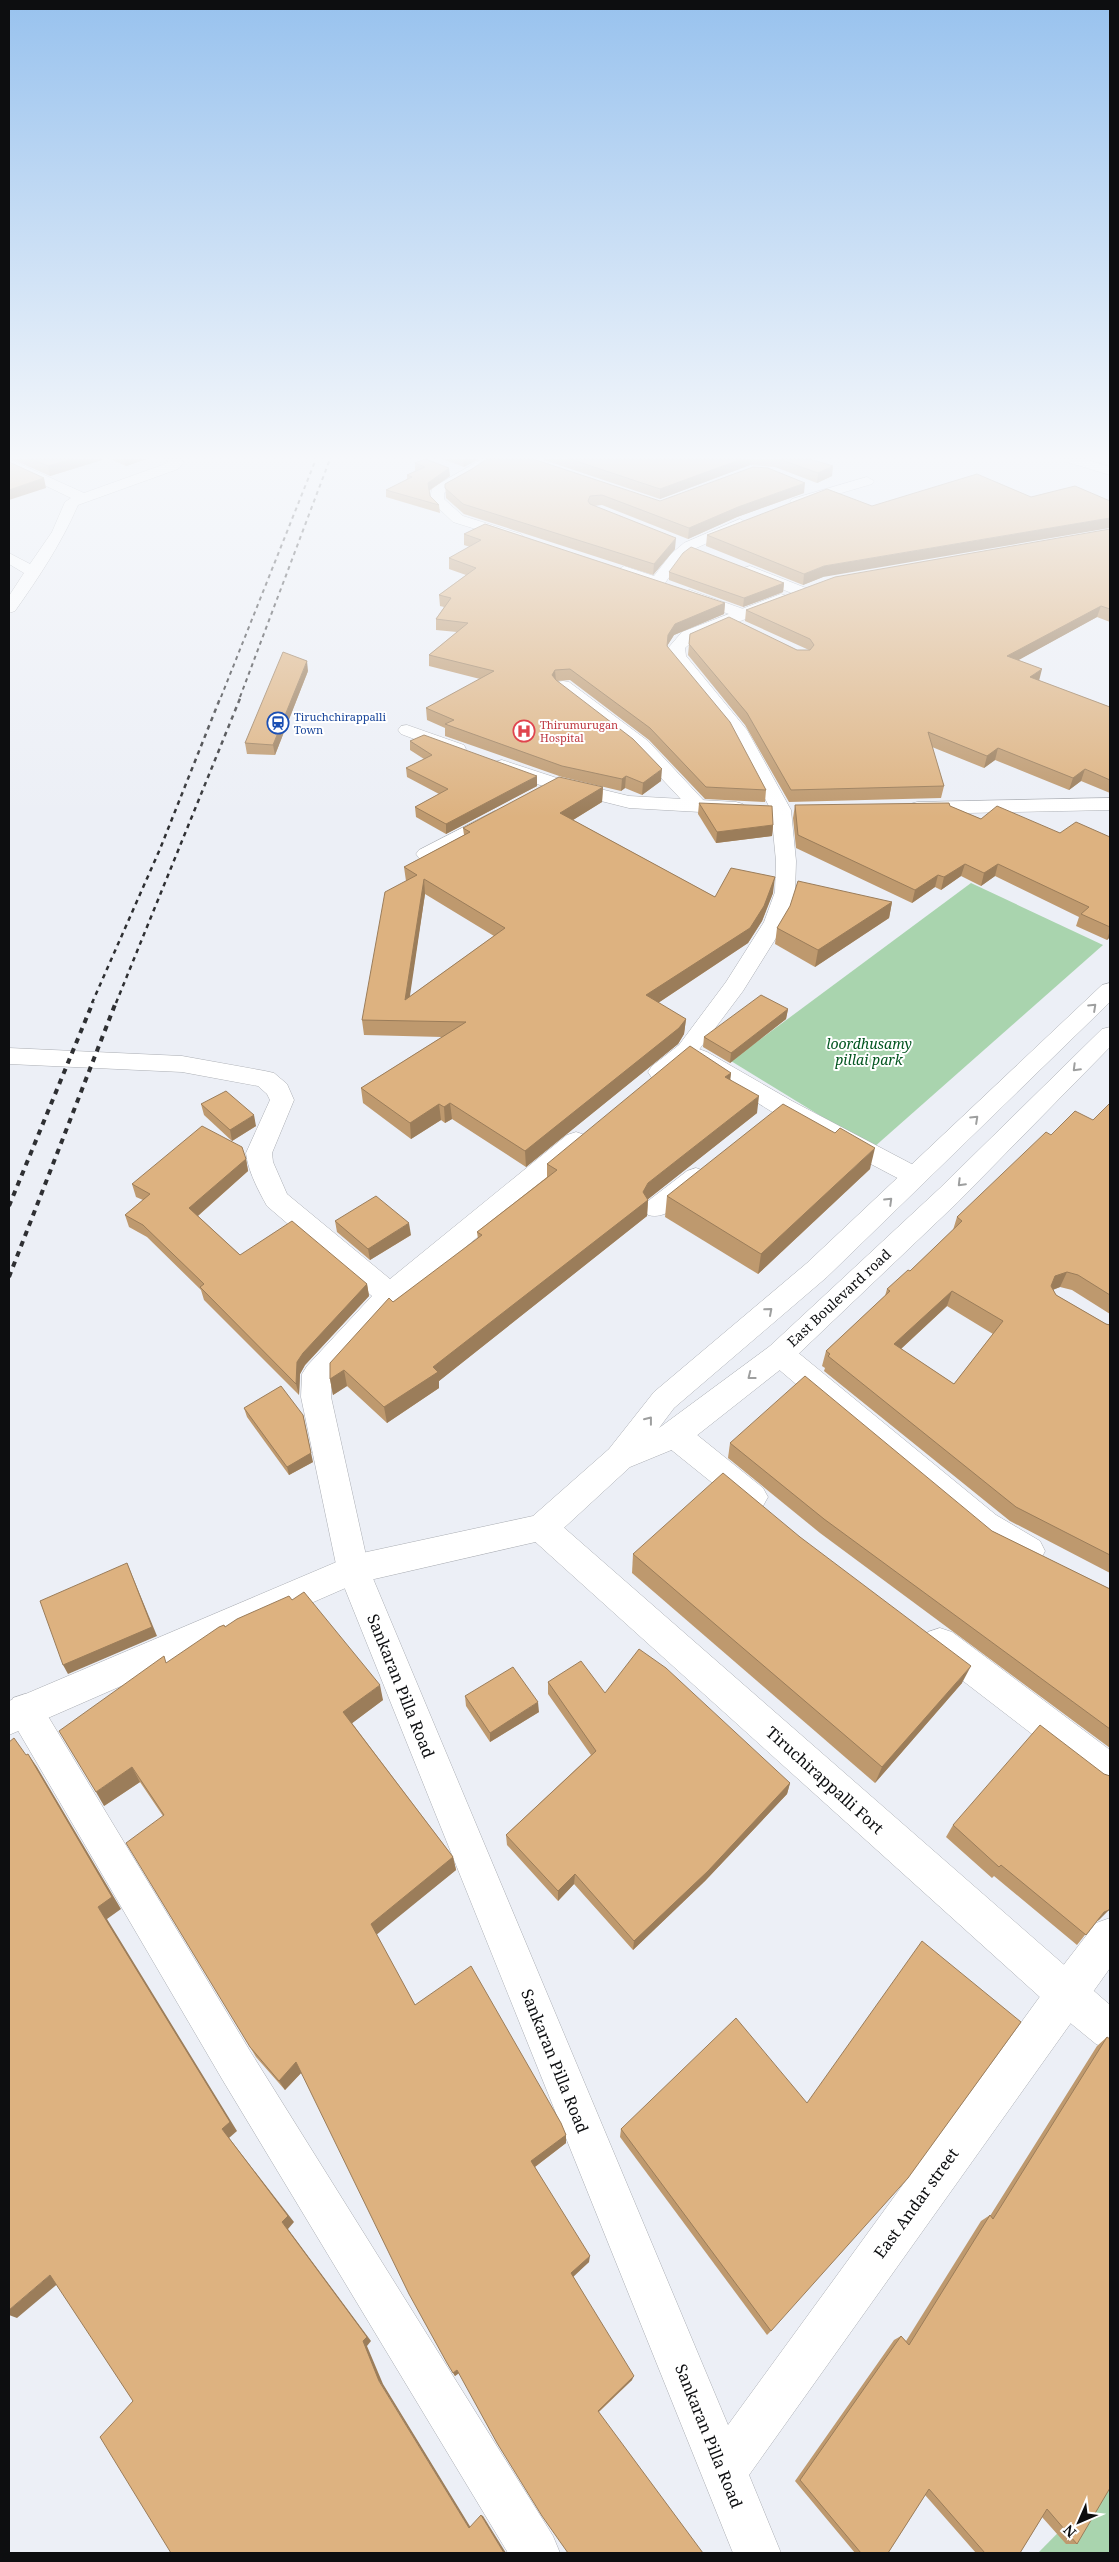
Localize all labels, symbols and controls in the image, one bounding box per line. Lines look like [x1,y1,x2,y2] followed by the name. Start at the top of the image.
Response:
[294,709,386,737] place label: Tiruchchirappalli Town
[266,711,290,735] station icon: Tiruchchirappalli Town
[540,717,618,745] place label: Thirumurugan Hospital
[512,719,536,743] hospital icon: Thirumurugan Hospital
[1087,1004,1096,1013] one-way arrow
[826,1034,912,1069] park label: loordhusamy pillai park
[1073,1063,1082,1072] one-way arrow
[969,1116,978,1125] one-way arrow
[957,1177,966,1186] one-way arrow
[883,1198,892,1207] one-way arrow
[783,1244,895,1351] street label: East Boulevard road
[763,1308,772,1316] one-way arrow
[747,1370,757,1379] one-way arrow
[644,1417,652,1426] one-way arrow
[362,1611,440,1761] street label: Sankaran Pilla Road
[762,1721,889,1839] street label: Tiruchirappalli Fort
[516,1986,594,2136] street label: Sankaran Pilla Road
[869,2143,964,2263] street label: East Andar street
[670,2361,748,2511] street label: Sankaran Pilla Road
[1054,2497,1104,2547] north arrow
[1059,2521,1080,2542] text: N

